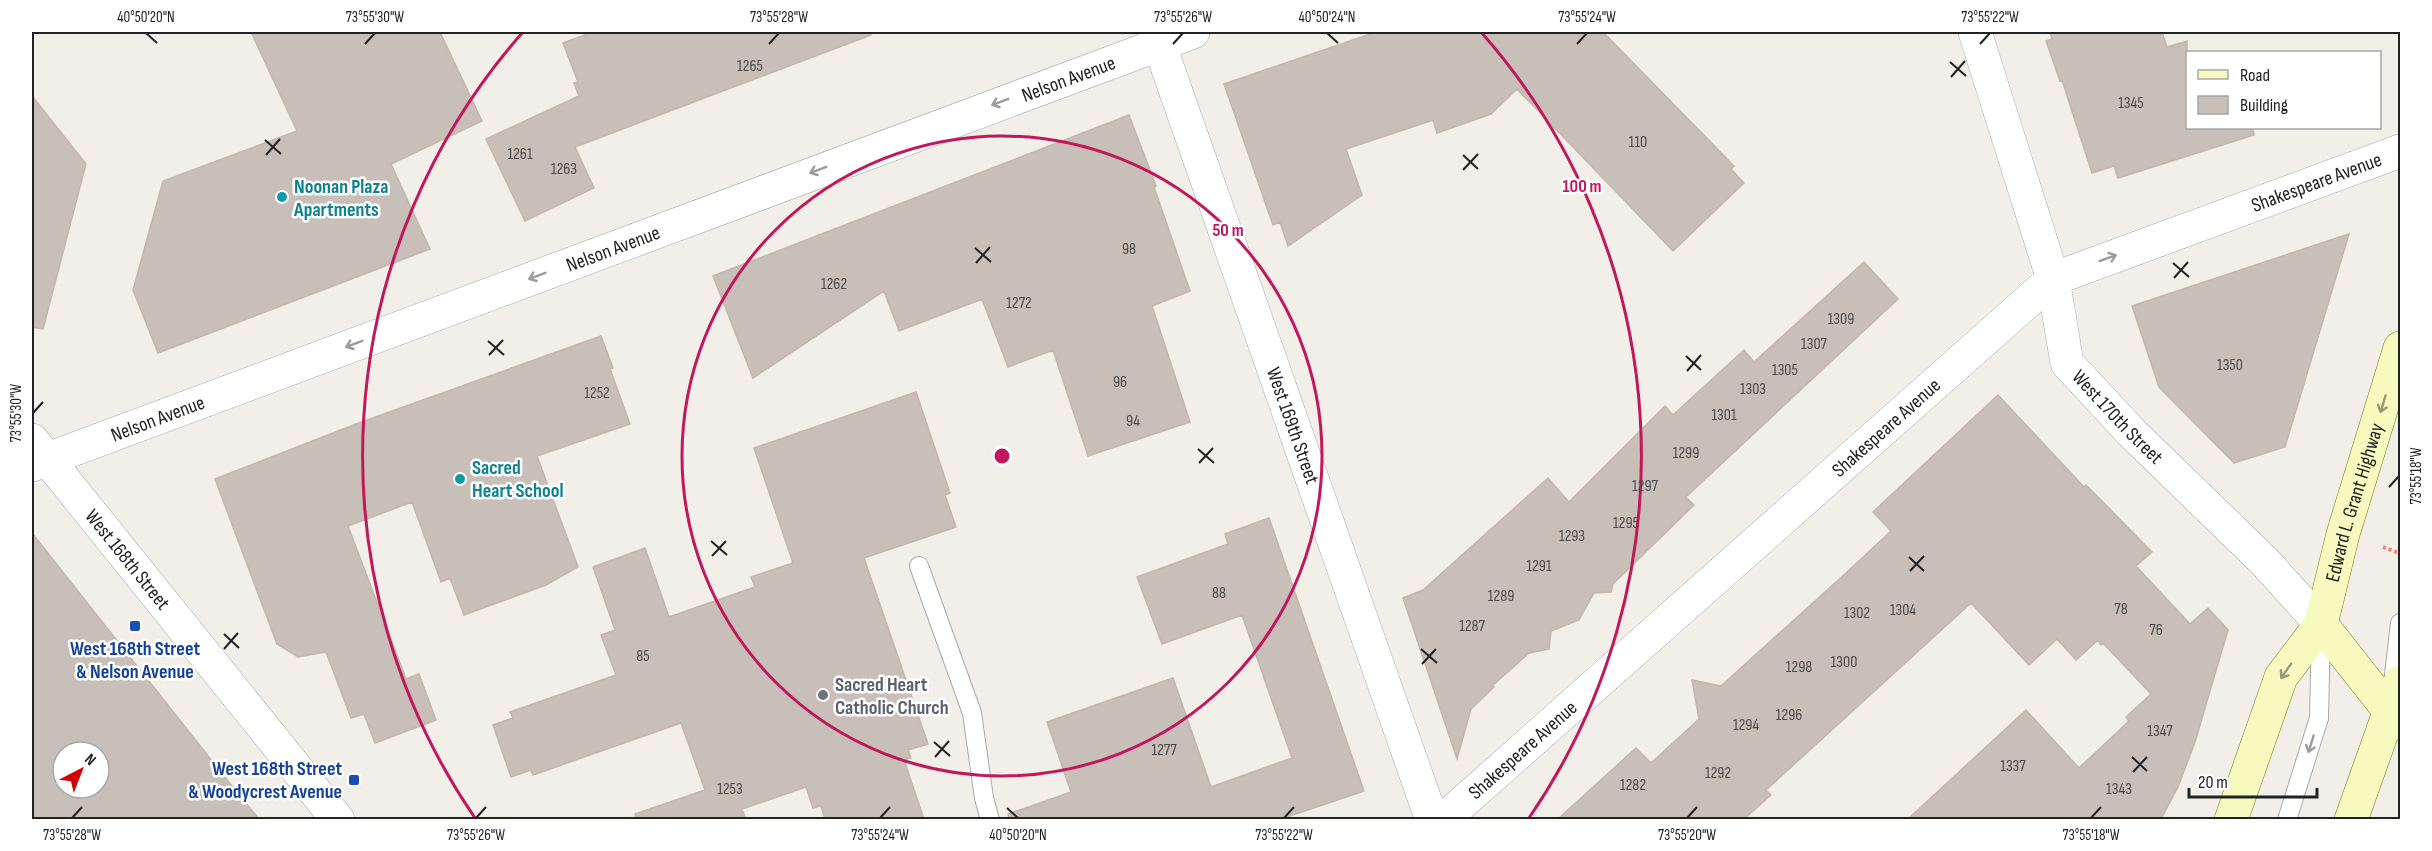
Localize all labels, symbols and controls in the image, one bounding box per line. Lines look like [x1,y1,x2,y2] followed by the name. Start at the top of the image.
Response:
[117,8,175,27] text: 40°50'20"N
[346,8,404,27] text: 73°55'30"W
[750,8,808,27] text: 73°55'28"W
[1154,8,1212,27] text: 73°55'26"W
[1299,8,1355,27] text: 40°50'24"N
[1558,8,1616,27] text: 73°55'24"W
[1961,8,2019,27] text: 73°55'22"W
[1018,51,1119,108] street label: Nelson Avenue
[2186,51,2381,129] legend
[737,57,763,76] house number: 1265
[2240,65,2270,86] text: Road
[2118,94,2144,113] house number: 1345
[2240,95,2288,116] text: Building
[991,97,1010,108] one-way arrow
[1629,133,1647,152] house number: 110
[508,145,533,164] house number: 1261
[2248,148,2385,218] street label: Shakespeare Avenue
[551,160,577,179] house number: 1263
[809,166,827,177] one-way arrow
[293,175,388,222] place label: Noonan Plaza Apartments
[1563,176,1602,197] text: 100 m
[275,190,289,204] marker: Noonan Plaza Apartments
[1212,220,1244,241] text: 50 m
[563,221,663,278] street label: Nelson Avenue
[1122,240,1136,259] house number: 98
[2098,252,2117,263] one-way arrow
[528,271,546,282] one-way arrow
[821,275,847,294] house number: 1262
[1006,294,1032,313] house number: 1272
[1828,310,1854,329] house number: 1309
[1801,335,1828,354] house number: 1307
[345,339,364,350] one-way arrow
[2217,356,2243,375] house number: 1350
[1772,361,1798,380] house number: 1305
[1261,364,1324,487] street label: West 169th Street
[2066,365,2168,469] street label: West 170th Street
[1113,373,1127,392] house number: 96
[1827,374,1946,482] street label: Shakespeare Avenue
[1740,380,1766,399] house number: 1303
[7,384,26,442] text: 73°55'30"W
[584,384,610,403] house number: 1252
[108,391,208,448] street label: Nelson Avenue
[2377,394,2388,413] one-way arrow
[1711,406,1737,425] house number: 1301
[1126,412,1140,431] house number: 94
[2321,420,2389,584] street label: Edward L. Grant Highway
[1673,444,1699,463] house number: 1299
[992,446,1012,466] centre of rings
[2407,447,2426,505] text: 73°55'18"W
[472,456,563,503] place label: Sacred Heart School
[453,472,467,486] marker: Sacred Heart School
[1632,477,1659,496] house number: 1297
[80,505,175,615] street label: West 168th Street
[1613,514,1639,533] house number: 1295
[1559,527,1585,546] house number: 1293
[1526,557,1552,576] house number: 1291
[1212,584,1226,603] house number: 88
[1488,587,1514,606] house number: 1289
[2114,600,2128,619] house number: 78
[1890,601,1916,620] house number: 1304
[1844,604,1870,623] house number: 1302
[1459,617,1485,636] house number: 1287
[128,619,142,633] marker: West 168th Street & Nelson Avenue
[2149,621,2163,640] house number: 76
[70,637,200,684] place label: West 168th Street & Nelson Avenue
[636,647,650,666] house number: 85
[1831,653,1857,672] house number: 1300
[1786,658,1812,677] house number: 1298
[2280,662,2292,678] one-way arrow
[835,673,949,720] place label: Sacred Heart Catholic Church
[816,688,830,702] marker: Sacred Heart Catholic Church
[1464,696,1582,805] street label: Shakespeare Avenue
[1776,706,1802,725] house number: 1296
[1733,716,1759,735] house number: 1294
[2147,722,2173,741] house number: 1347
[2305,734,2316,753] one-way arrow
[51,740,111,800] north arrow
[1151,741,1177,760] house number: 1277
[81,750,100,770] text: N
[188,757,342,804] place label: West 168th Street & Woodycrest Avenue
[2000,757,2026,776] house number: 1337
[2189,761,2316,799] scale bar
[1705,764,1731,783] house number: 1292
[2198,772,2228,793] text: 20 m
[347,773,361,787] marker: West 168th Street & Woodycrest Avenue
[1620,776,1646,795] house number: 1282
[717,780,743,799] house number: 1253
[2106,780,2132,799] house number: 1343
[43,826,101,845] text: 73°55'28"W
[447,826,505,845] text: 73°55'26"W
[851,826,909,845] text: 73°55'24"W
[989,826,1047,845] text: 40°50'20"N
[1255,826,1313,845] text: 73°55'22"W
[1658,826,1716,845] text: 73°55'20"W
[2062,826,2120,845] text: 73°55'18"W

